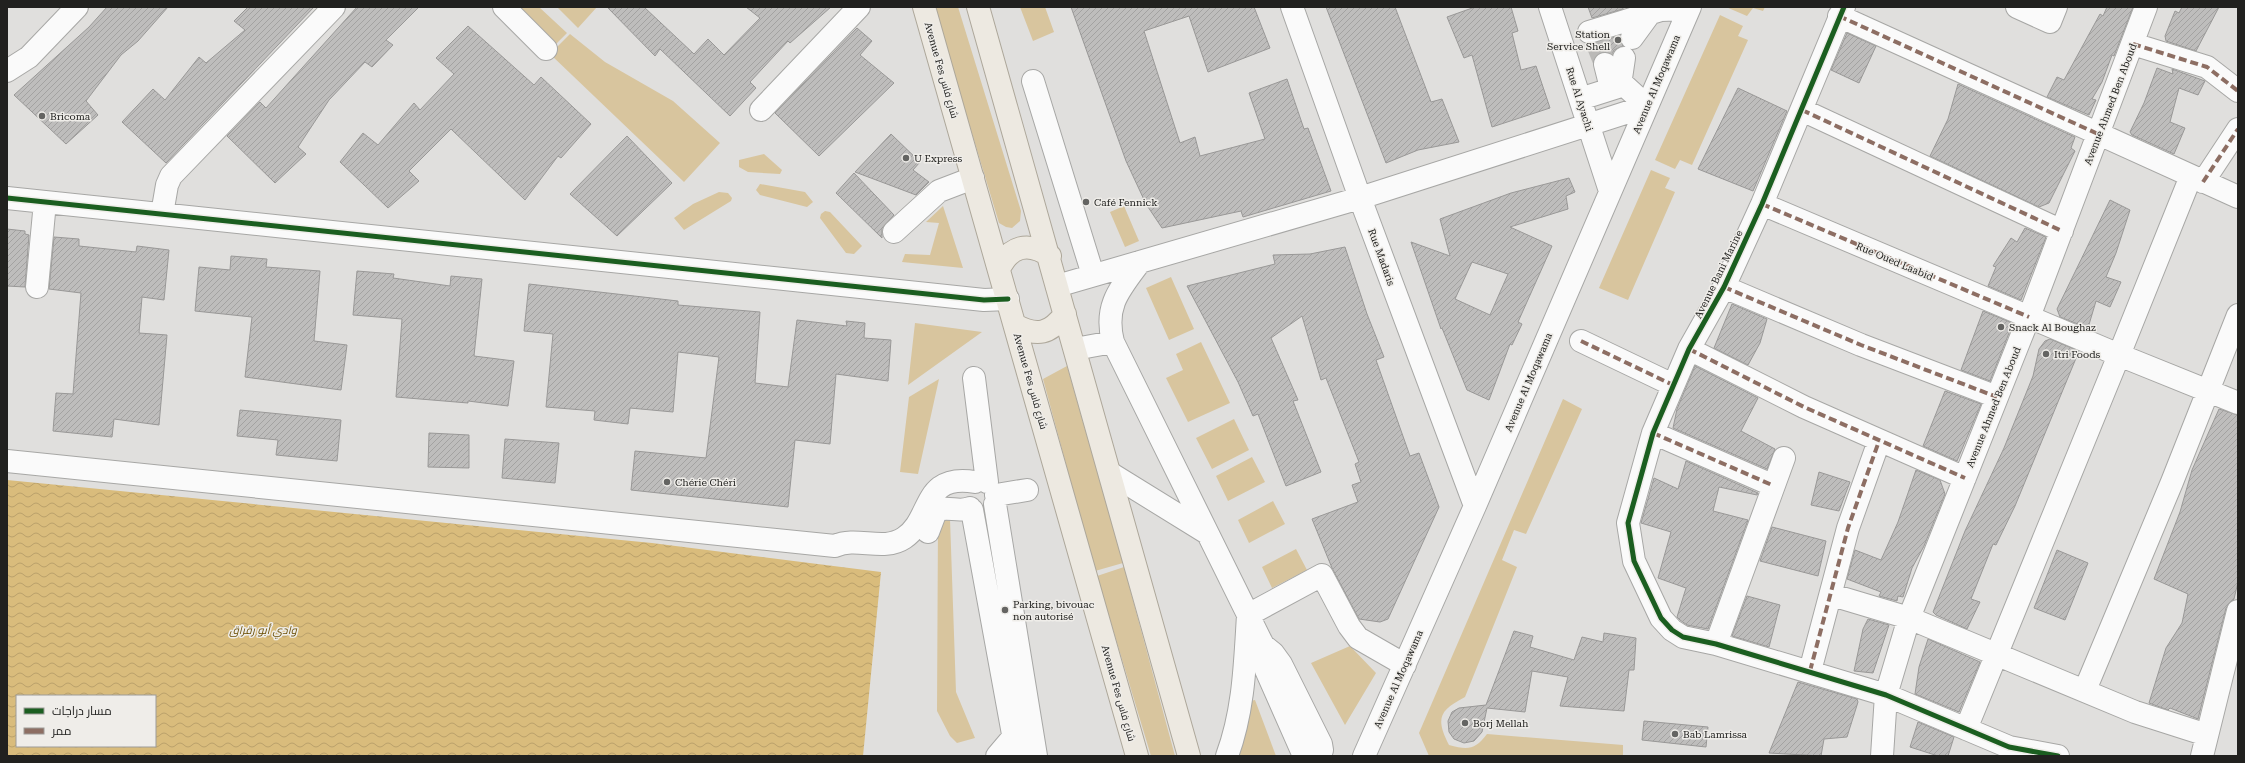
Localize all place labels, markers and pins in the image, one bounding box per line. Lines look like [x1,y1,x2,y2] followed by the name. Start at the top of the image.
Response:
[1547,29,1611,52] place label: Station Service Shell
[1613,35,1623,45] marker: Station Service Shell
[37,111,47,121] marker: Bricoma
[50,111,91,122] place label: Bricoma
[901,153,911,163] marker: U Express
[914,153,962,164] place label: U Express
[1081,197,1091,207] marker: Café Fennick
[1094,197,1158,208] place label: Café Fennick
[1996,322,2006,332] marker: Snack Al Boughaz
[2009,322,2096,333] place label: Snack Al Boughaz
[2041,349,2051,359] marker: Itri Foods
[2054,349,2101,360] place label: Itri Foods
[662,477,672,487] marker: Chérie Chéri
[675,477,736,488] place label: Chérie Chéri
[1013,599,1095,622] place label: Parking, bivouac non autorisé
[1000,605,1010,615] marker: Parking, bivouac non autorisé
[1460,718,1470,728] marker: Borj Mellah
[1473,718,1529,729] place label: Borj Mellah
[1670,729,1680,739] marker: Bab Lamrissa
[1683,729,1748,740] place label: Bab Lamrissa

